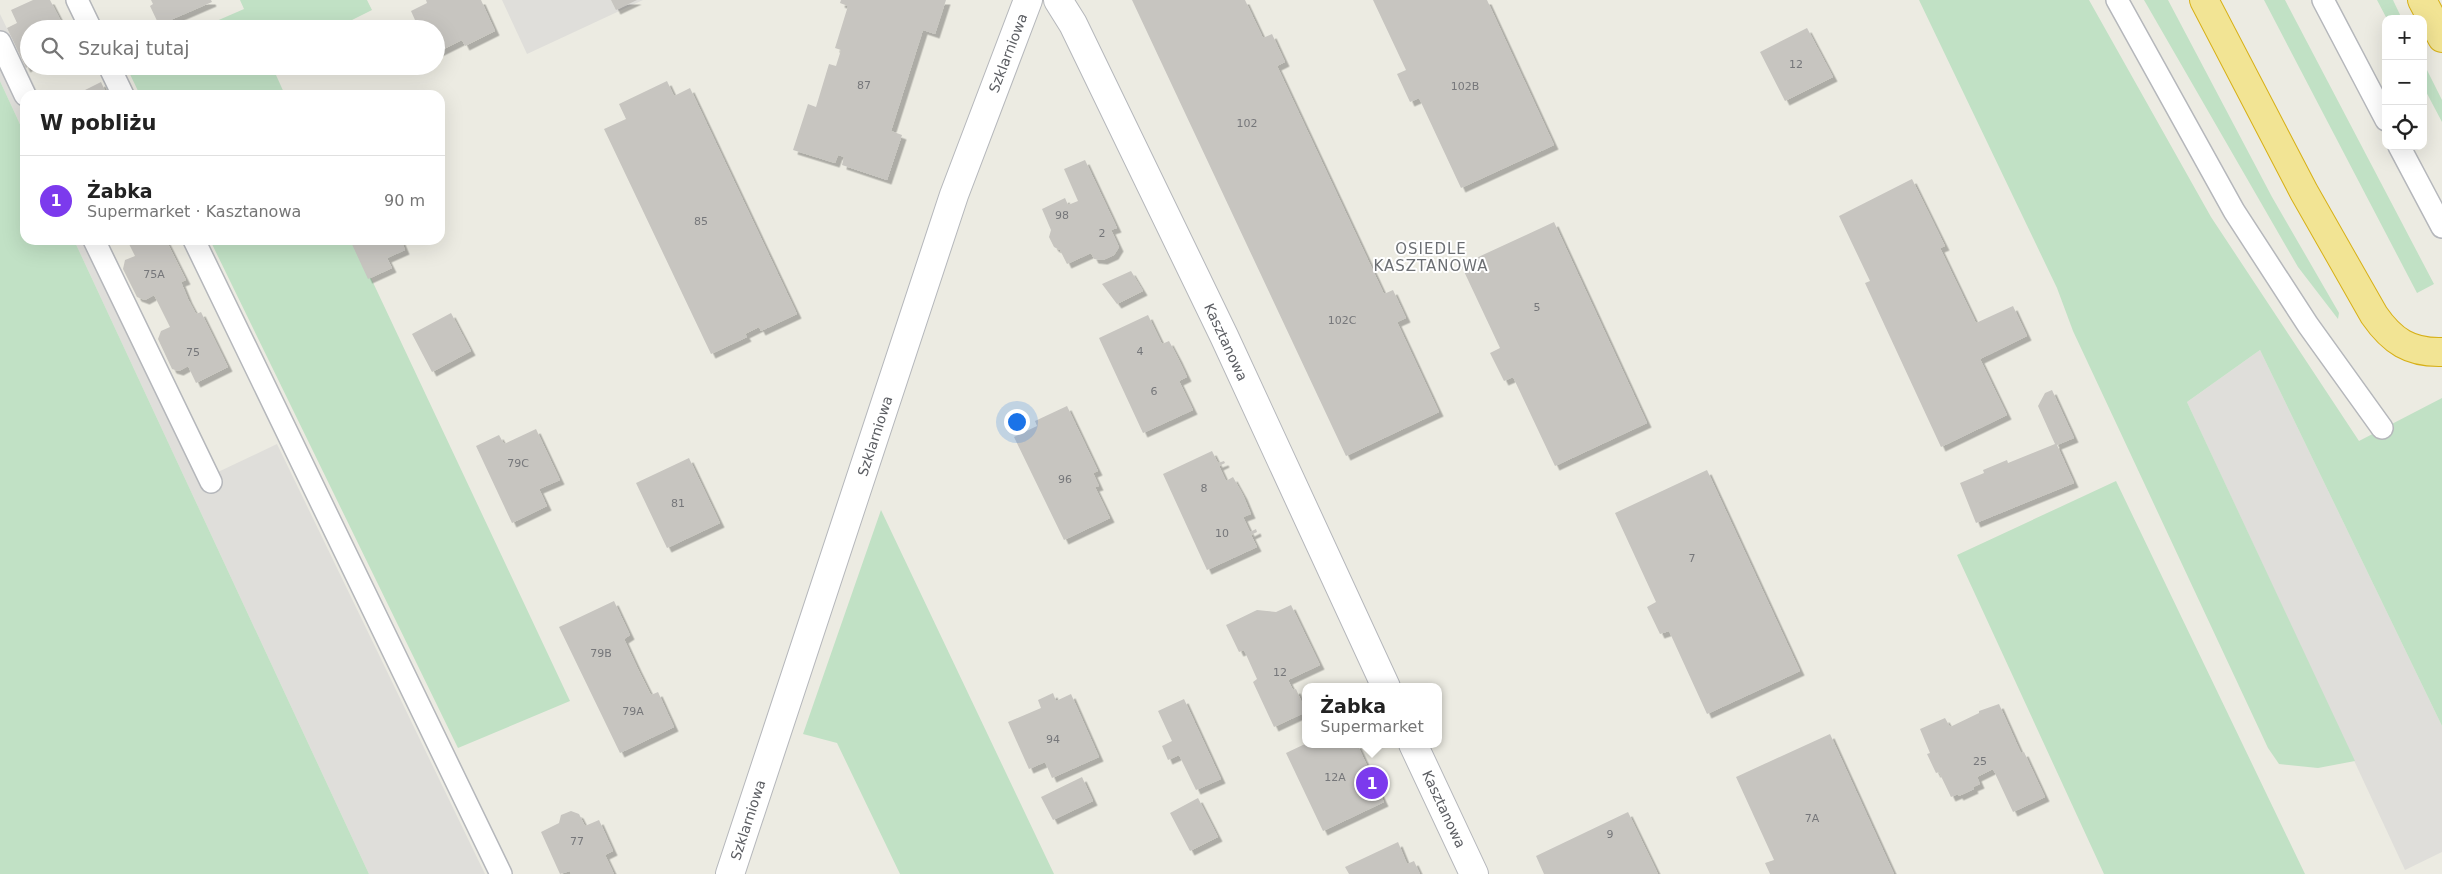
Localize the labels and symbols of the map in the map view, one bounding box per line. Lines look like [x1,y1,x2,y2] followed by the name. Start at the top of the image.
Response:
[986,11,1030,95] street label: Szklarniowa
[1789,58,1803,71] house number: 12
[857,79,871,92] house number: 87
[1451,80,1479,93] house number: 102B
[1237,117,1258,130] house number: 102
[1055,209,1069,222] house number: 98
[694,215,708,228] house number: 85
[1099,227,1106,240] house number: 2
[1373,240,1489,275] district label: OSIEDLE KASZTANOWA
[143,268,165,281] house number: 75A
[1201,301,1251,383] street label: Kasztanowa
[1534,301,1541,314] house number: 5
[1328,314,1357,327] house number: 102C
[1137,345,1144,358] house number: 4
[186,346,200,359] house number: 75
[1151,385,1158,398] house number: 6
[854,394,896,478] street label: Szklarniowa
[1004,409,1030,435] your location
[507,457,529,470] house number: 79C
[1058,473,1072,486] house number: 96
[1201,482,1208,495] house number: 8
[671,497,685,510] house number: 81
[1215,527,1229,540] house number: 10
[1689,552,1696,565] house number: 7
[590,647,612,660] house number: 79B
[1273,666,1287,679] house number: 12
[622,705,644,718] house number: 79A
[1046,733,1060,746] house number: 94
[1973,755,1987,768] house number: 25
[1356,764,1388,802] pin: 1
[1419,768,1469,850] street label: Kasztanowa
[1324,771,1346,784] house number: 12A
[727,778,769,862] street label: Szklarniowa
[1805,812,1820,825] house number: 7A
[1607,828,1614,841] house number: 9
[570,835,584,848] house number: 77

